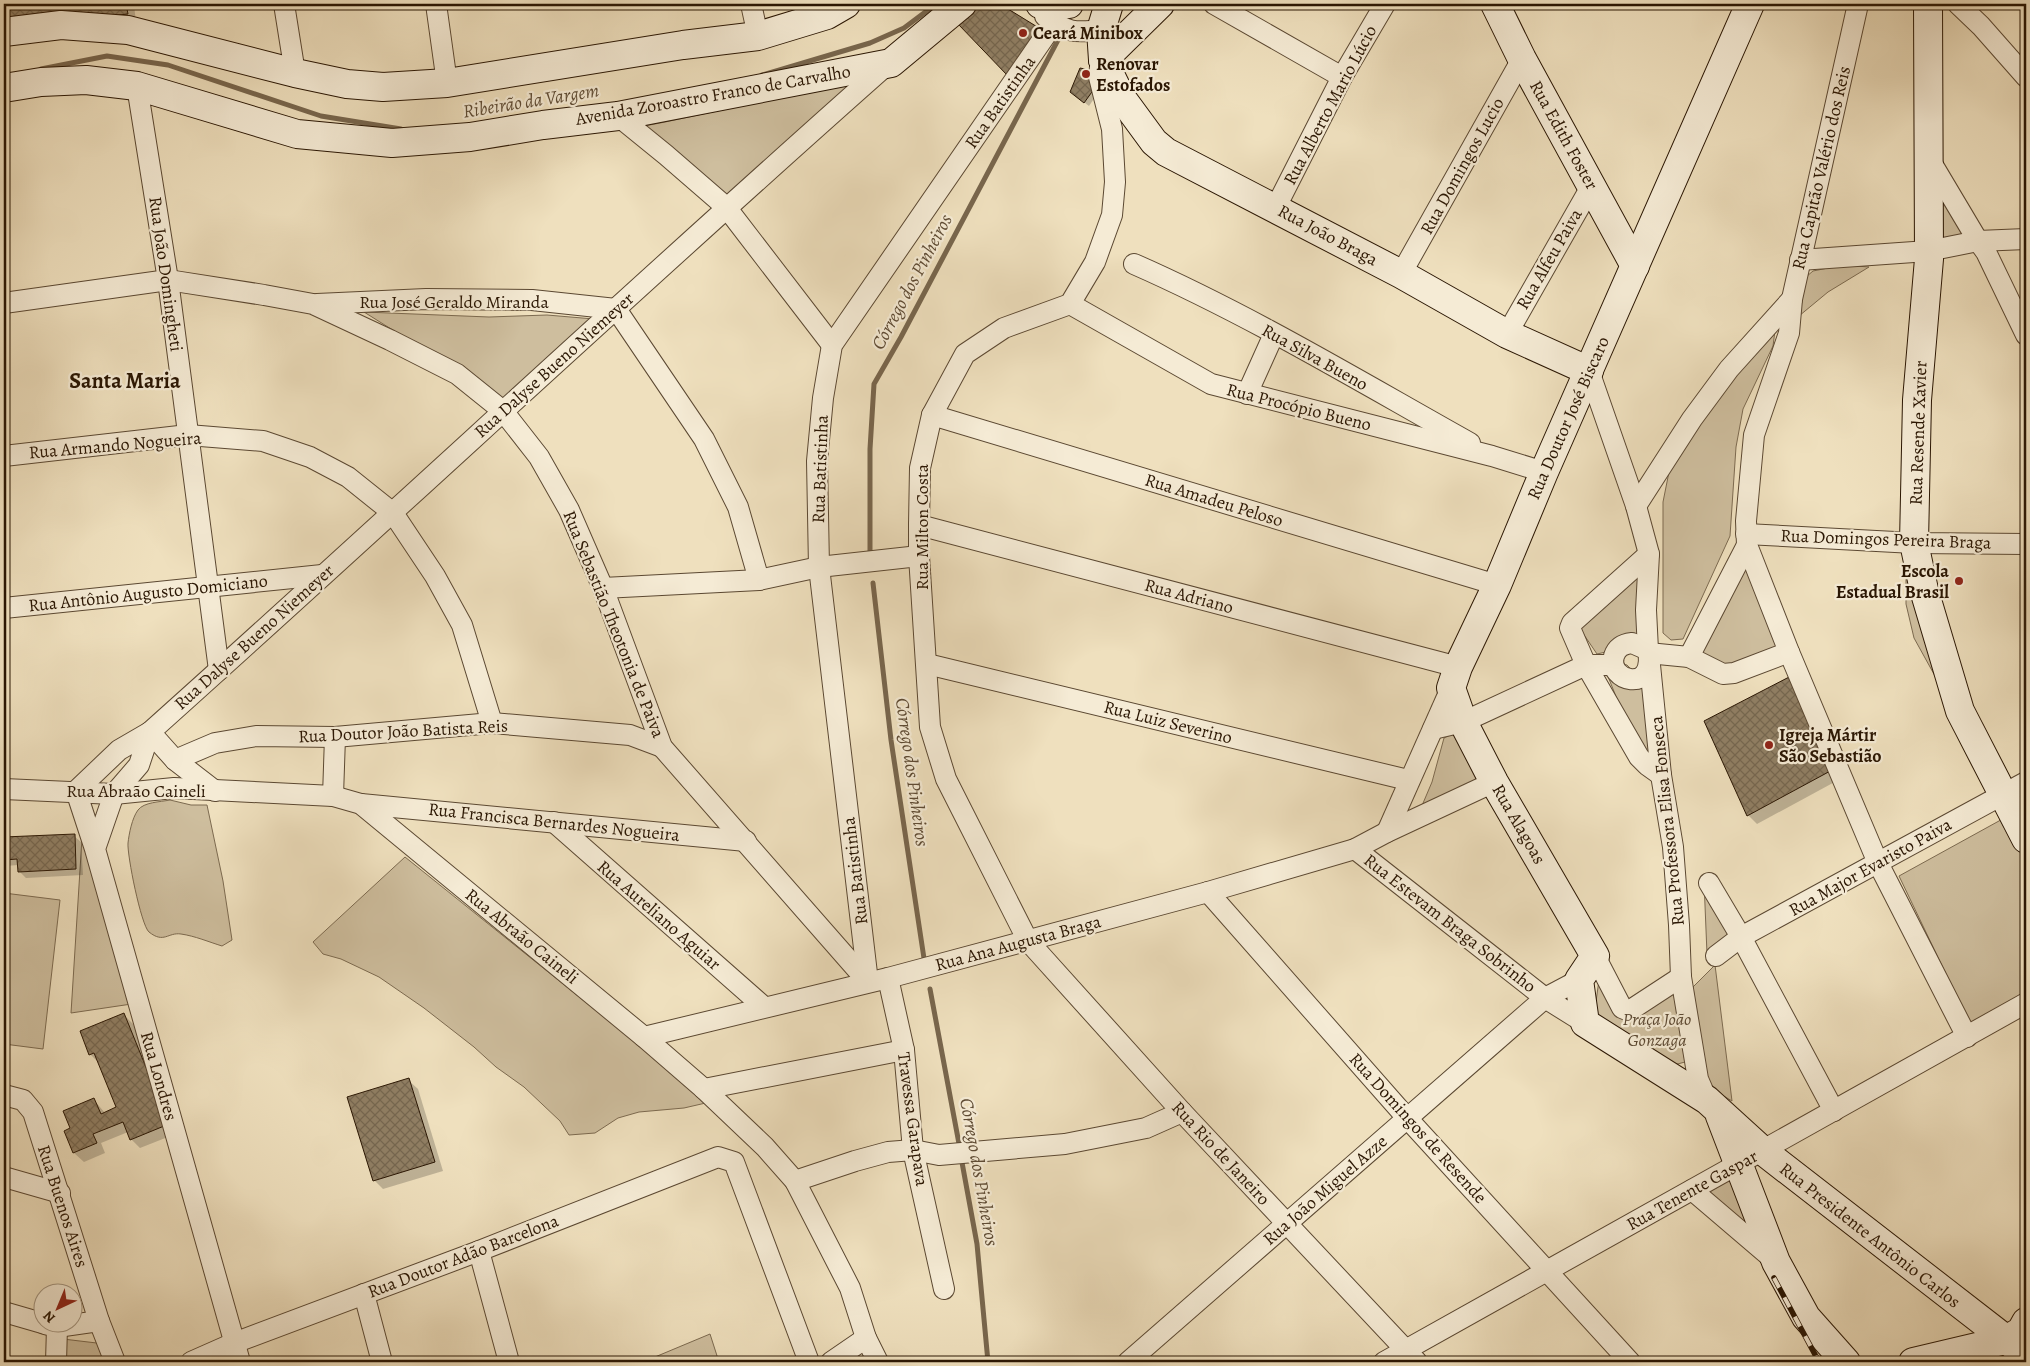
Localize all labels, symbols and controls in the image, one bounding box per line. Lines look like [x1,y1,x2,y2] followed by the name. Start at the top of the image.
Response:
[1033,21,1143,45] place label: Ceará Minibox
[1278,21,1382,189] street label: Rua Alberto Mario Lúcio
[1017,27,1029,39] marker: Ceará Minibox
[959,50,1041,153] street label: Rua Batistinha
[1096,52,1170,97] place label: Renovar Estofados
[573,59,852,131] street label: Avenida Zoroastro Franco de Carvalho
[1786,64,1856,272] street label: Rua Capitão Valério dos Reis
[1080,68,1092,80] marker: Renovar Estofados
[1524,76,1604,194] street label: Rua Edith Foster
[461,77,601,125] water label: Ribeirão da Vargem
[1414,93,1510,239] street label: Rua Domingos Lucio
[143,195,189,353] street label: Rua João Domingheti
[1274,199,1383,272] street label: Rua João Braga
[1510,204,1588,314] street label: Rua Alfeu Paiva
[865,209,959,354] water label: Córrego dos Pinheiros
[469,287,639,443] street label: Rua Dalyse Bueno Niemeyer
[359,290,549,314] street label: Rua José Geraldo Miranda
[1258,318,1372,396] street label: Rua Silva Bueno
[1521,333,1615,503] street label: Rua Doutor José Biscaro
[1903,360,1933,506] street label: Rua Resende Xavier
[69,366,181,396] district label: Santa Maria
[1224,377,1374,437] street label: Rua Procópio Bueno
[806,414,834,524] street label: Rua Batistinha
[28,425,203,465] street label: Rua Armando Nogueira
[910,463,934,590] street label: Rua Milton Costa
[1142,468,1286,532] street label: Rua Amadeu Peloso
[557,507,671,742] street label: Rua Sebastião Theotonia de Paiva
[1780,523,1992,555] street label: Rua Domingos Pereira Braga
[169,559,339,715] street label: Rua Dalyse Bueno Niemeyer
[1836,559,1949,604] place label: Escola Estadual Brasil
[27,568,269,618] street label: Rua Antônio Augusto Domiciano
[1142,573,1236,619] street label: Rua Adriano
[1953,575,1965,587] marker: Escola Estadual Brasil
[1101,694,1235,750] street label: Rua Luiz Severino
[889,696,935,849] water label: Córrego dos Pinheiros
[298,714,508,748] street label: Rua Doutor João Batista Reis
[1644,714,1690,927] street label: Rua Professora Elisa Fonseca
[1779,723,1882,768] place label: Igreja Mártir São Sebastião
[1763,739,1775,751] marker: Igreja Mártir São Sebastião
[66,779,206,803] street label: Rua Abraão Caineli
[1486,780,1552,868] street label: Rua Alagoas
[427,797,682,847] street label: Rua Francisca Bernardes Nogueira
[1784,812,1956,922] street label: Rua Major Evaristo Paiva
[836,815,874,926] street label: Rua Batistinha
[1359,848,1541,998] street label: Rua Estevam Braga Sobrinho
[592,855,726,976] street label: Rua Aureliano Aguiar
[460,883,584,989] street label: Rua Abraão Caineli
[932,909,1104,977] street label: Rua Ana Augusta Braga
[1623,1007,1691,1052] park label: Praça João Gonzaga
[135,1029,183,1123] street label: Rua Londres
[1344,1047,1492,1209] street label: Rua Domingos de Resende
[892,1050,934,1188] street label: Travessa Garapava
[953,1096,1005,1249] water label: Córrego dos Pinheiros
[1166,1096,1276,1210] street label: Rua Rio de Janeiro
[1258,1129,1392,1251] street label: Rua João Miguel Azze
[32,1142,94,1270] street label: Rua Buenos Aires
[1622,1144,1762,1236] street label: Rua Tenente Gaspar
[1774,1157,1966,1313] street label: Rua Presidente Antônio Carlos
[364,1208,562,1304] street label: Rua Doutor Adão Barcelona
[32,1284,82,1334] north arrow
[39,1307,60,1327] text: N

